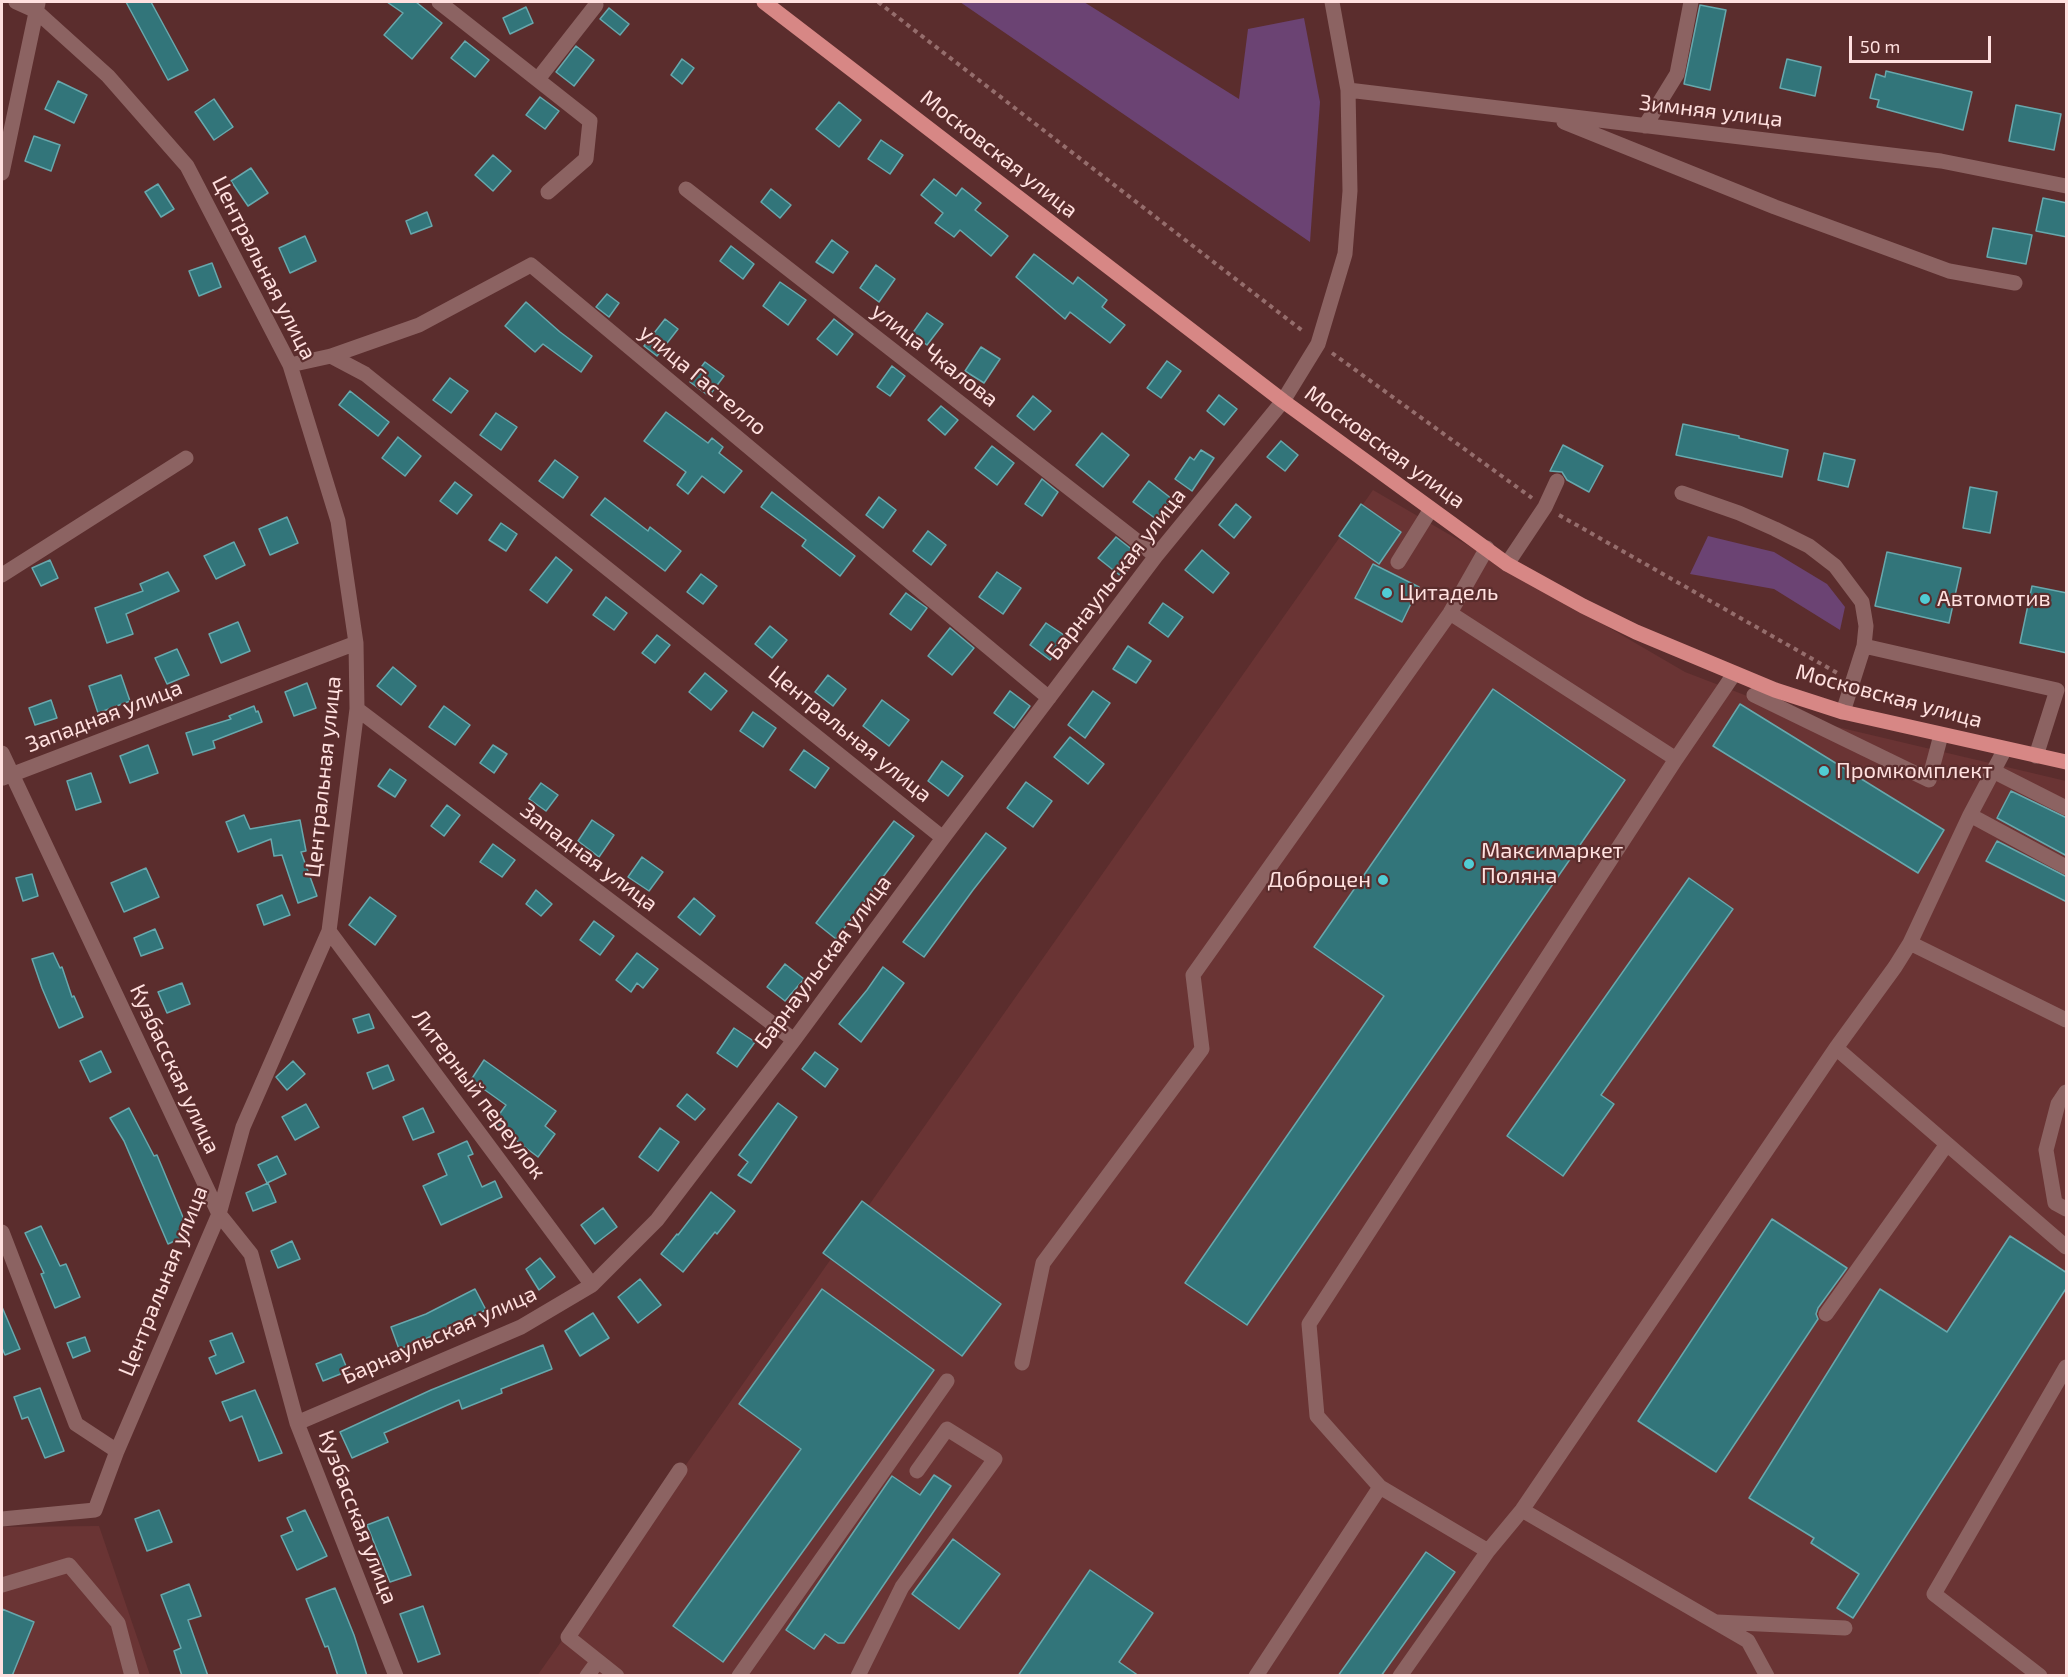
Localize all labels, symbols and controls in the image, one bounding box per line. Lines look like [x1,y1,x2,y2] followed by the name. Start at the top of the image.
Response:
[1852,24,1994,62] scale bar
[1860,35,1900,57] text: 50 m
[915,84,1083,224] street label: Московская улица
[1638,89,1784,133] street label: Зимняя улица
[206,172,322,364] street label: Центральная улица
[866,297,1004,413] street label: улица Чкалова
[634,319,772,441] street label: улица Гастелло
[1300,380,1470,514] street label: Московская улица
[1041,483,1191,665] street label: Барнаульская улица
[1399,580,1498,606] place label: Цитадель
[1380,586,1394,600] marker: Цитадель
[1937,586,2051,612] place label: Автомотив
[1918,592,1932,606] marker: Автомотив
[1793,658,1985,734] street label: Московская улица
[763,660,937,808] street label: Центральная улица
[22,674,186,758] street label: Западная улица
[299,675,347,879] street label: Центральная улица
[1836,758,1993,784] place label: Промкомплект
[1817,764,1831,778] marker: Промкомплект
[515,797,663,917] street label: Западная улица
[1481,838,1623,890] place label: Максимаркет Поляна
[1462,857,1476,871] marker: Максимаркет Поляна
[1268,867,1371,893] place label: Доброцен
[749,870,897,1054] street label: Барнаульская улица
[1376,873,1390,887] marker: Доброцен
[124,980,226,1158] street label: Кузбасская улица
[407,1004,551,1184] street label: Литерный переулок
[113,1182,213,1380] street label: Центральная улица
[337,1280,541,1390] street label: Барнаульская улица
[313,1426,403,1608] street label: Кузбасская улица

